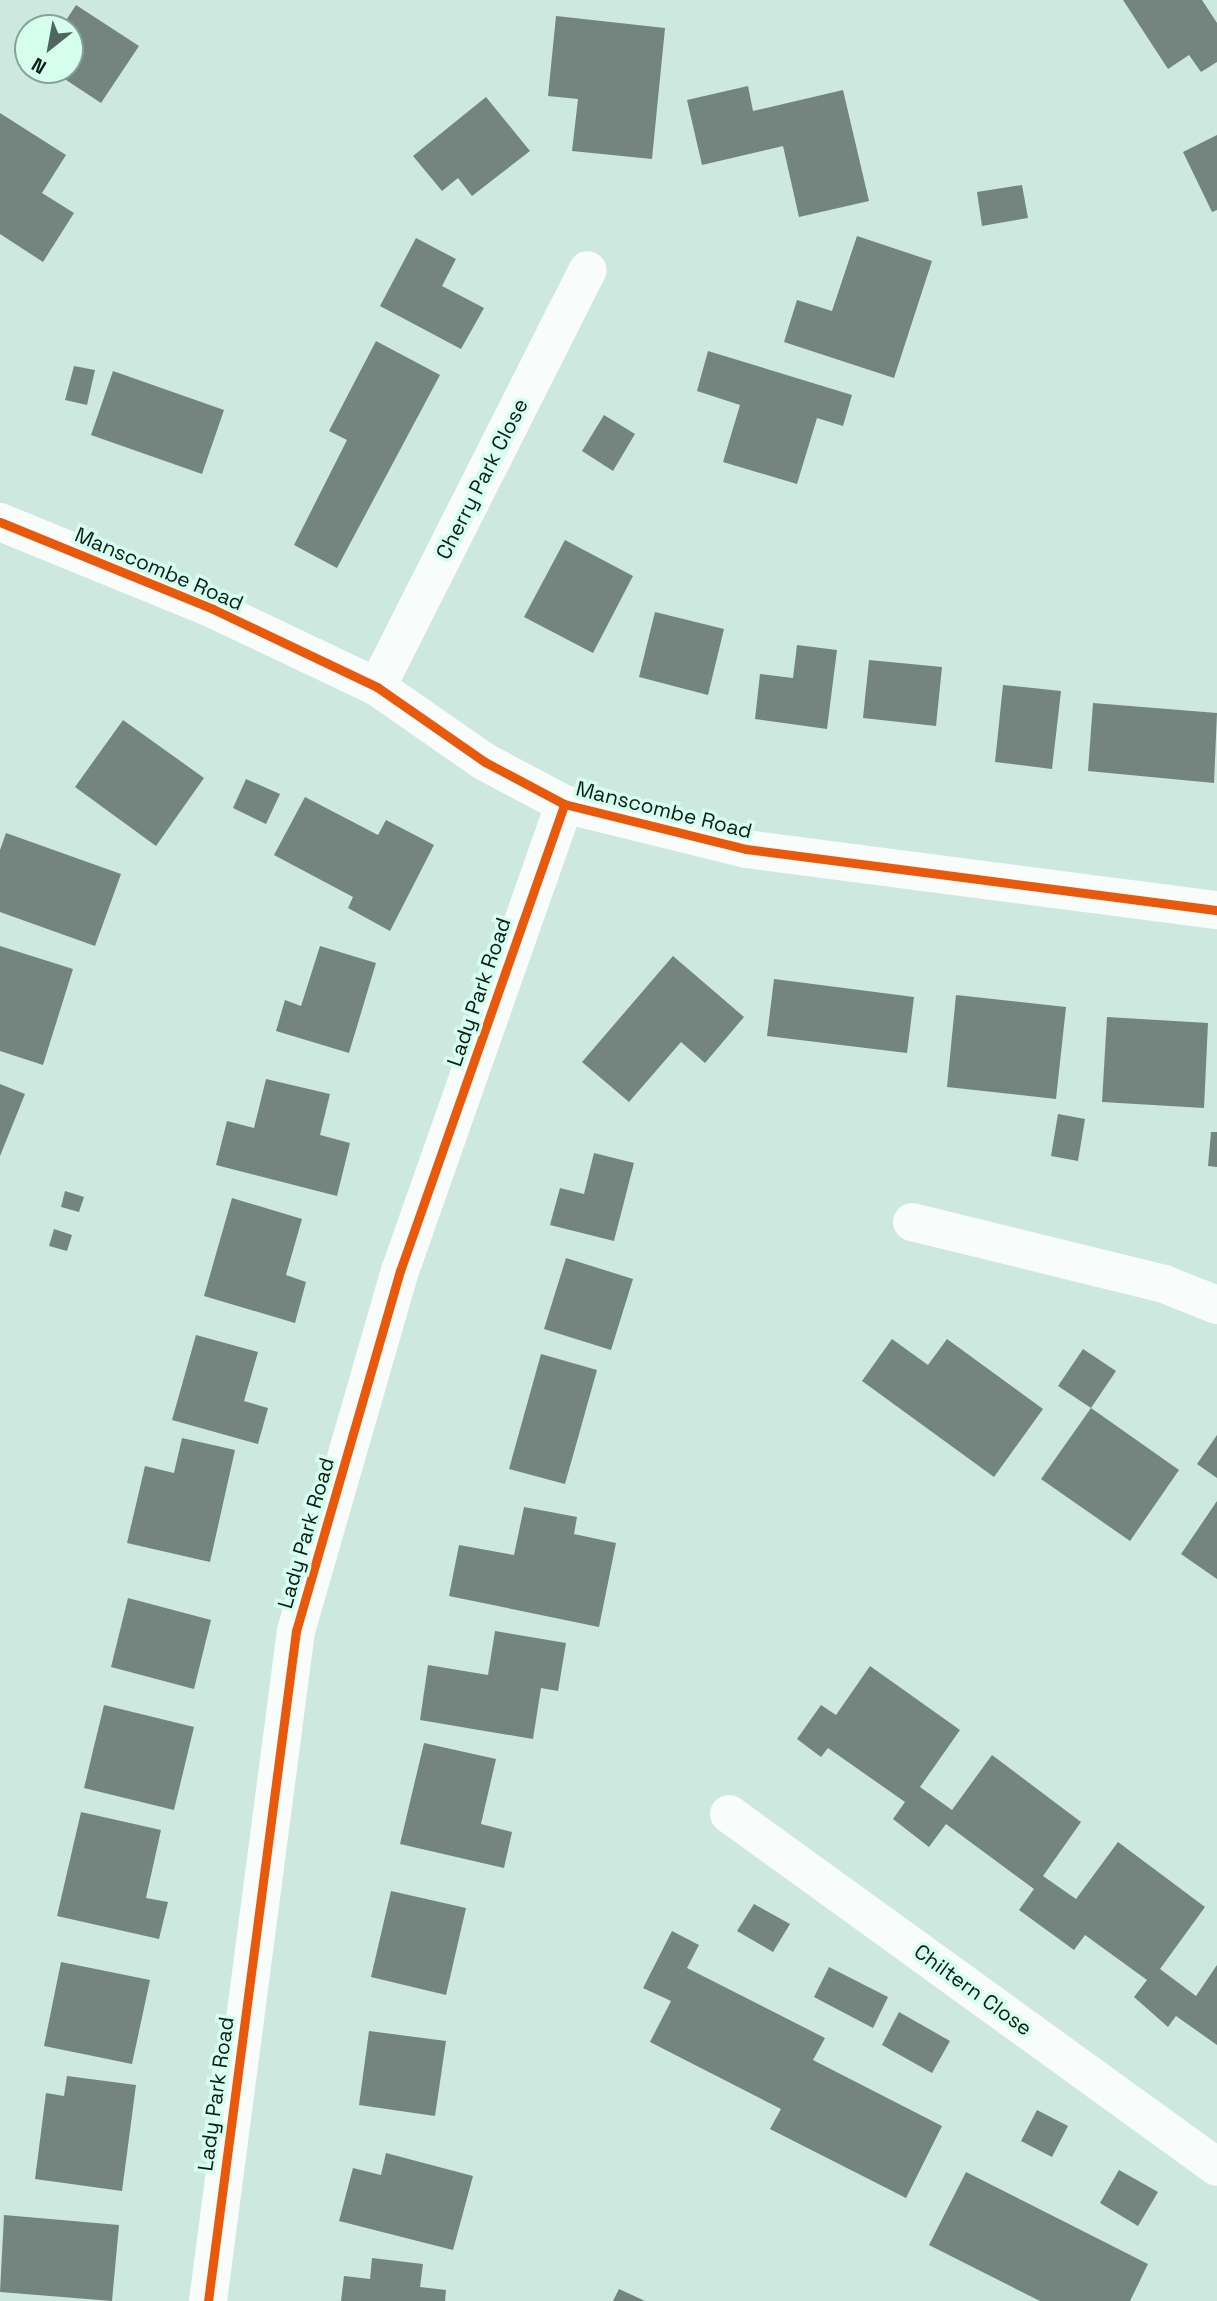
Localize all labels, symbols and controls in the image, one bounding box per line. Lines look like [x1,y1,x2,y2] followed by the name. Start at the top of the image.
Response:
[14,14,84,84] north arrow
[27,52,51,80] text: N
[431,394,533,564] street label: Cherry Park Close
[71,522,247,616] street label: Manscombe Road
[573,776,755,844] street label: Manscombe Road
[442,914,516,1070] street label: Lady Park Road
[272,1455,340,1611] street label: Lady Park Road
[909,1939,1037,2041] street label: Chiltern Close
[193,2015,239,2173] street label: Lady Park Road

